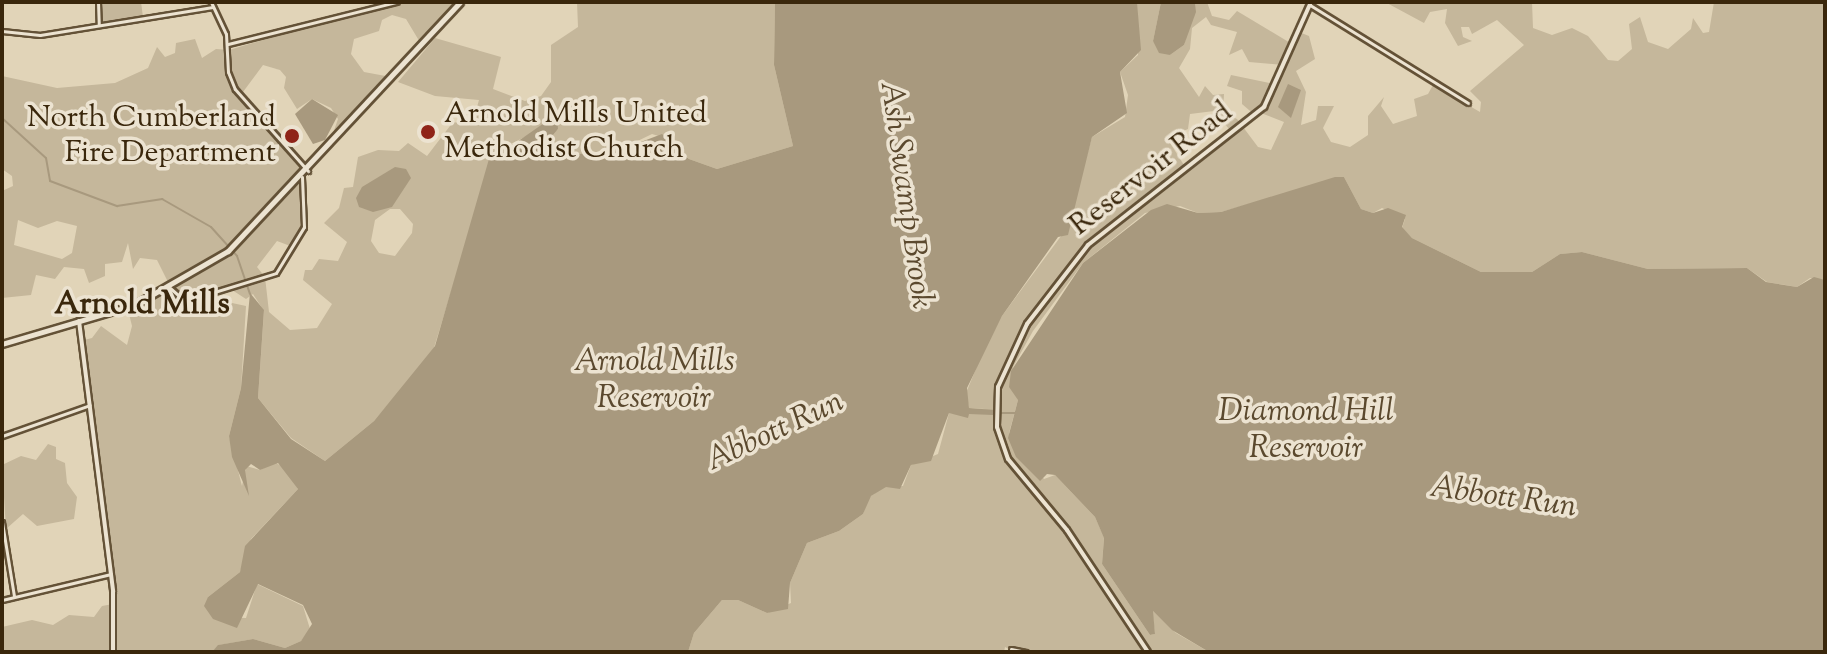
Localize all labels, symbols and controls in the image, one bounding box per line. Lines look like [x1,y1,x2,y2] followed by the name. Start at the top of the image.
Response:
[870,79,940,311] water label: Ash Swamp Brook
[1064,95,1240,245] street label: Reservoir Road
[444,97,707,168] place label: Arnold Mills United Methodist Church
[27,101,276,172] place label: North Cumberland Fire Department
[419,123,437,141] marker: Arnold Mills United Methodist Church
[283,127,301,145] marker: North Cumberland Fire Department
[54,286,230,324] district label: Arnold Mills
[573,344,735,419] water label: Arnold Mills Reservoir
[700,383,850,481] water label: Abbott Run
[1218,394,1394,469] water label: Diamond Hill Reservoir
[1427,469,1579,527] water label: Abbott Run

